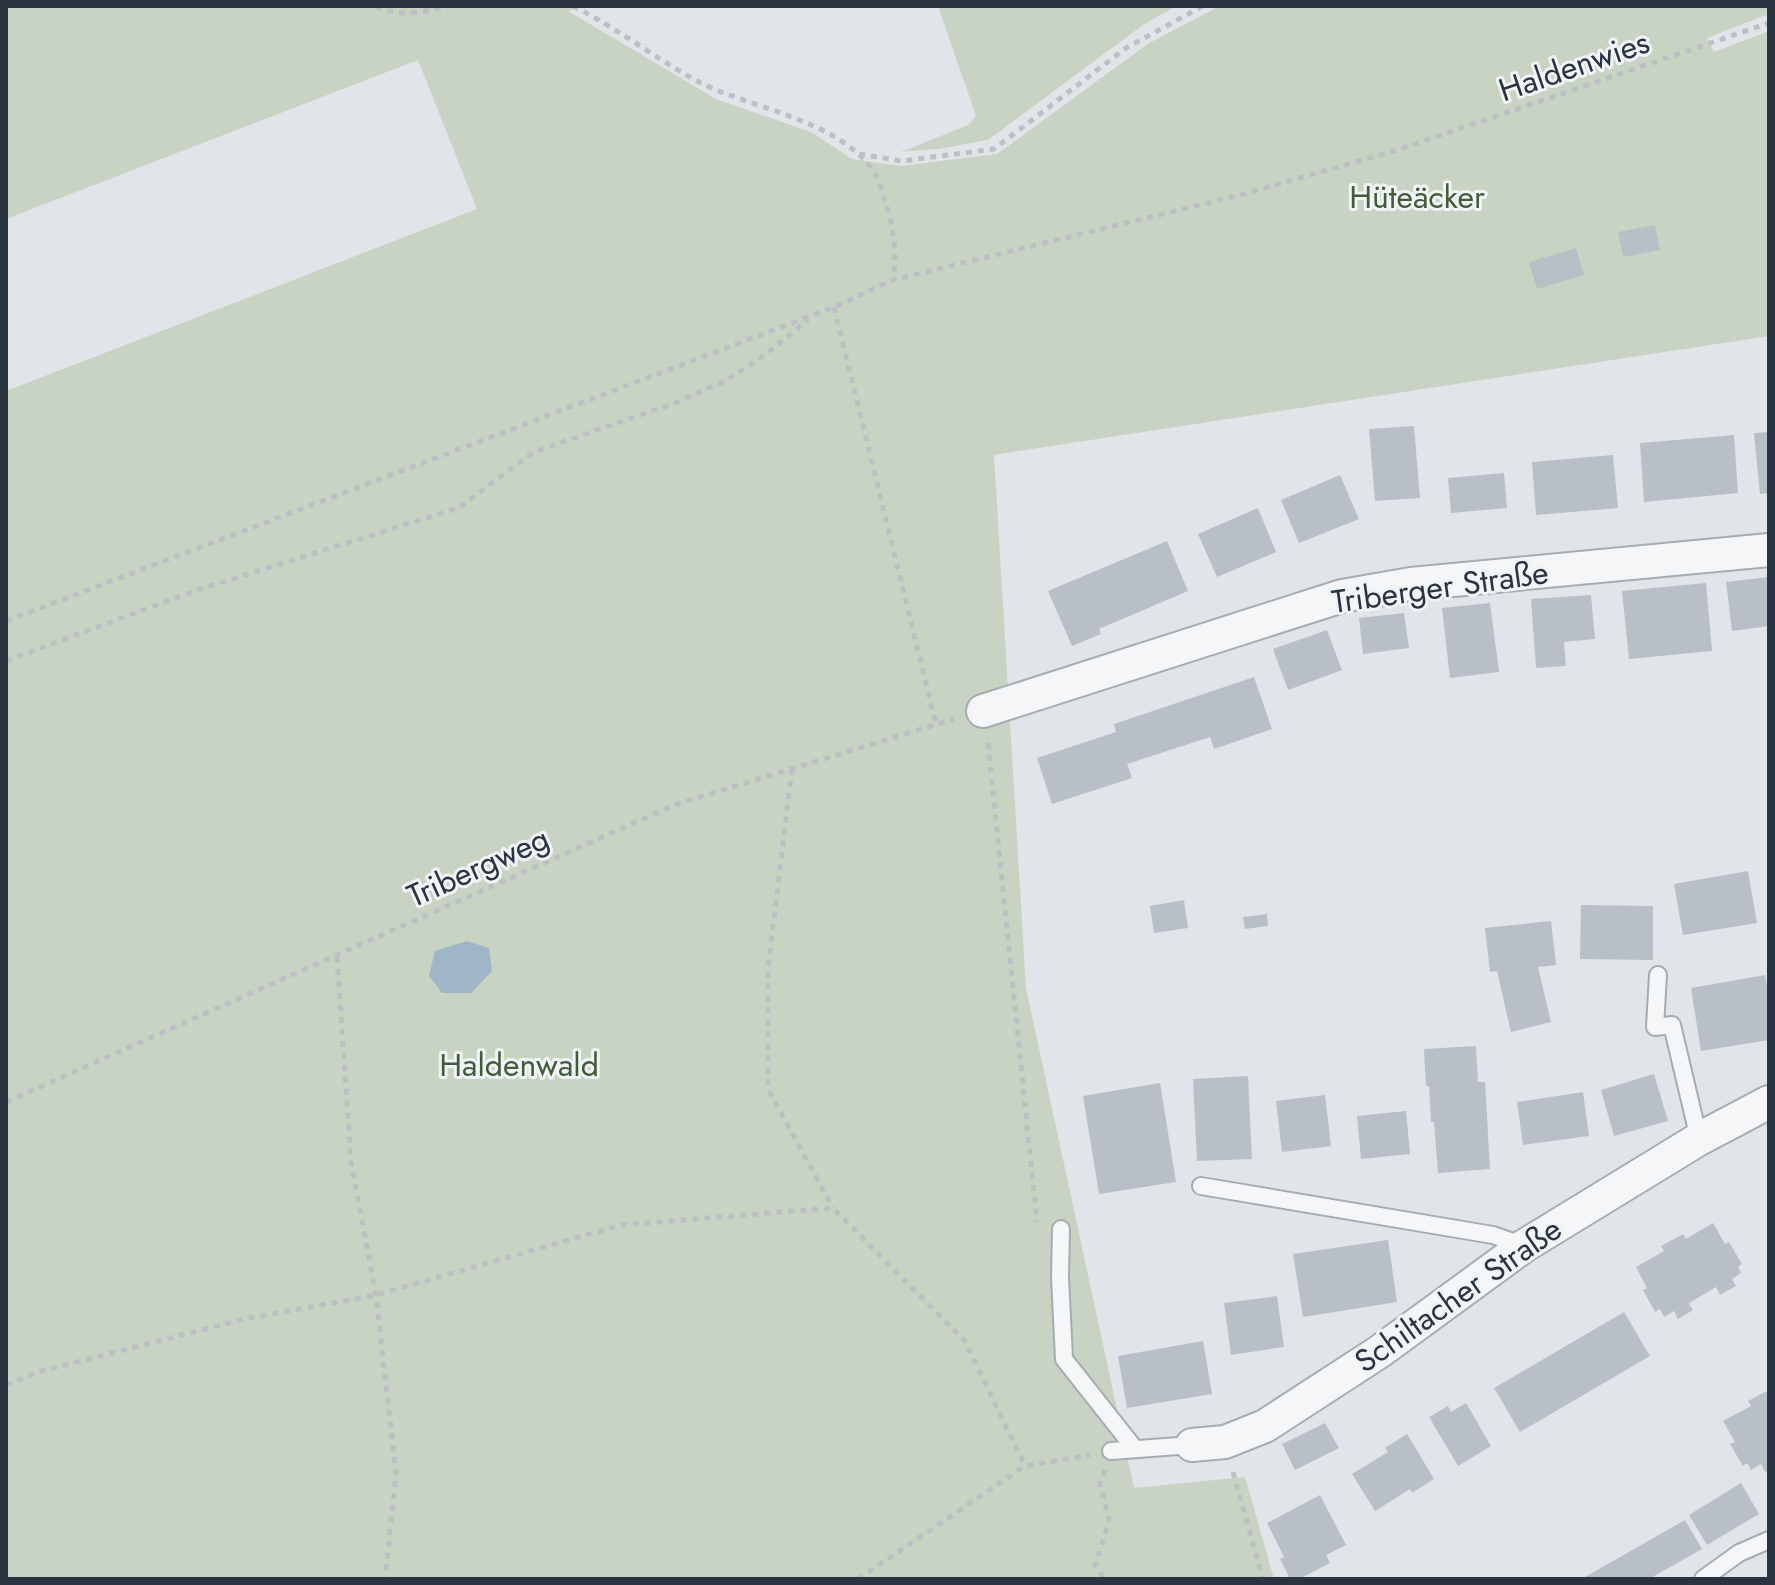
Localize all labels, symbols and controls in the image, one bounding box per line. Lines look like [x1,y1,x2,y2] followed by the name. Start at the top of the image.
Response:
[1493,19,1655,113] street label: Haldenwies
[1349,174,1485,220] park label: Hüteäcker
[1329,549,1551,625] street label: Triberger Straße
[400,815,556,919] street label: Tribergweg
[439,1042,599,1088] park label: Haldenwald
[1345,1206,1571,1384] street label: Schiltacher Straße

